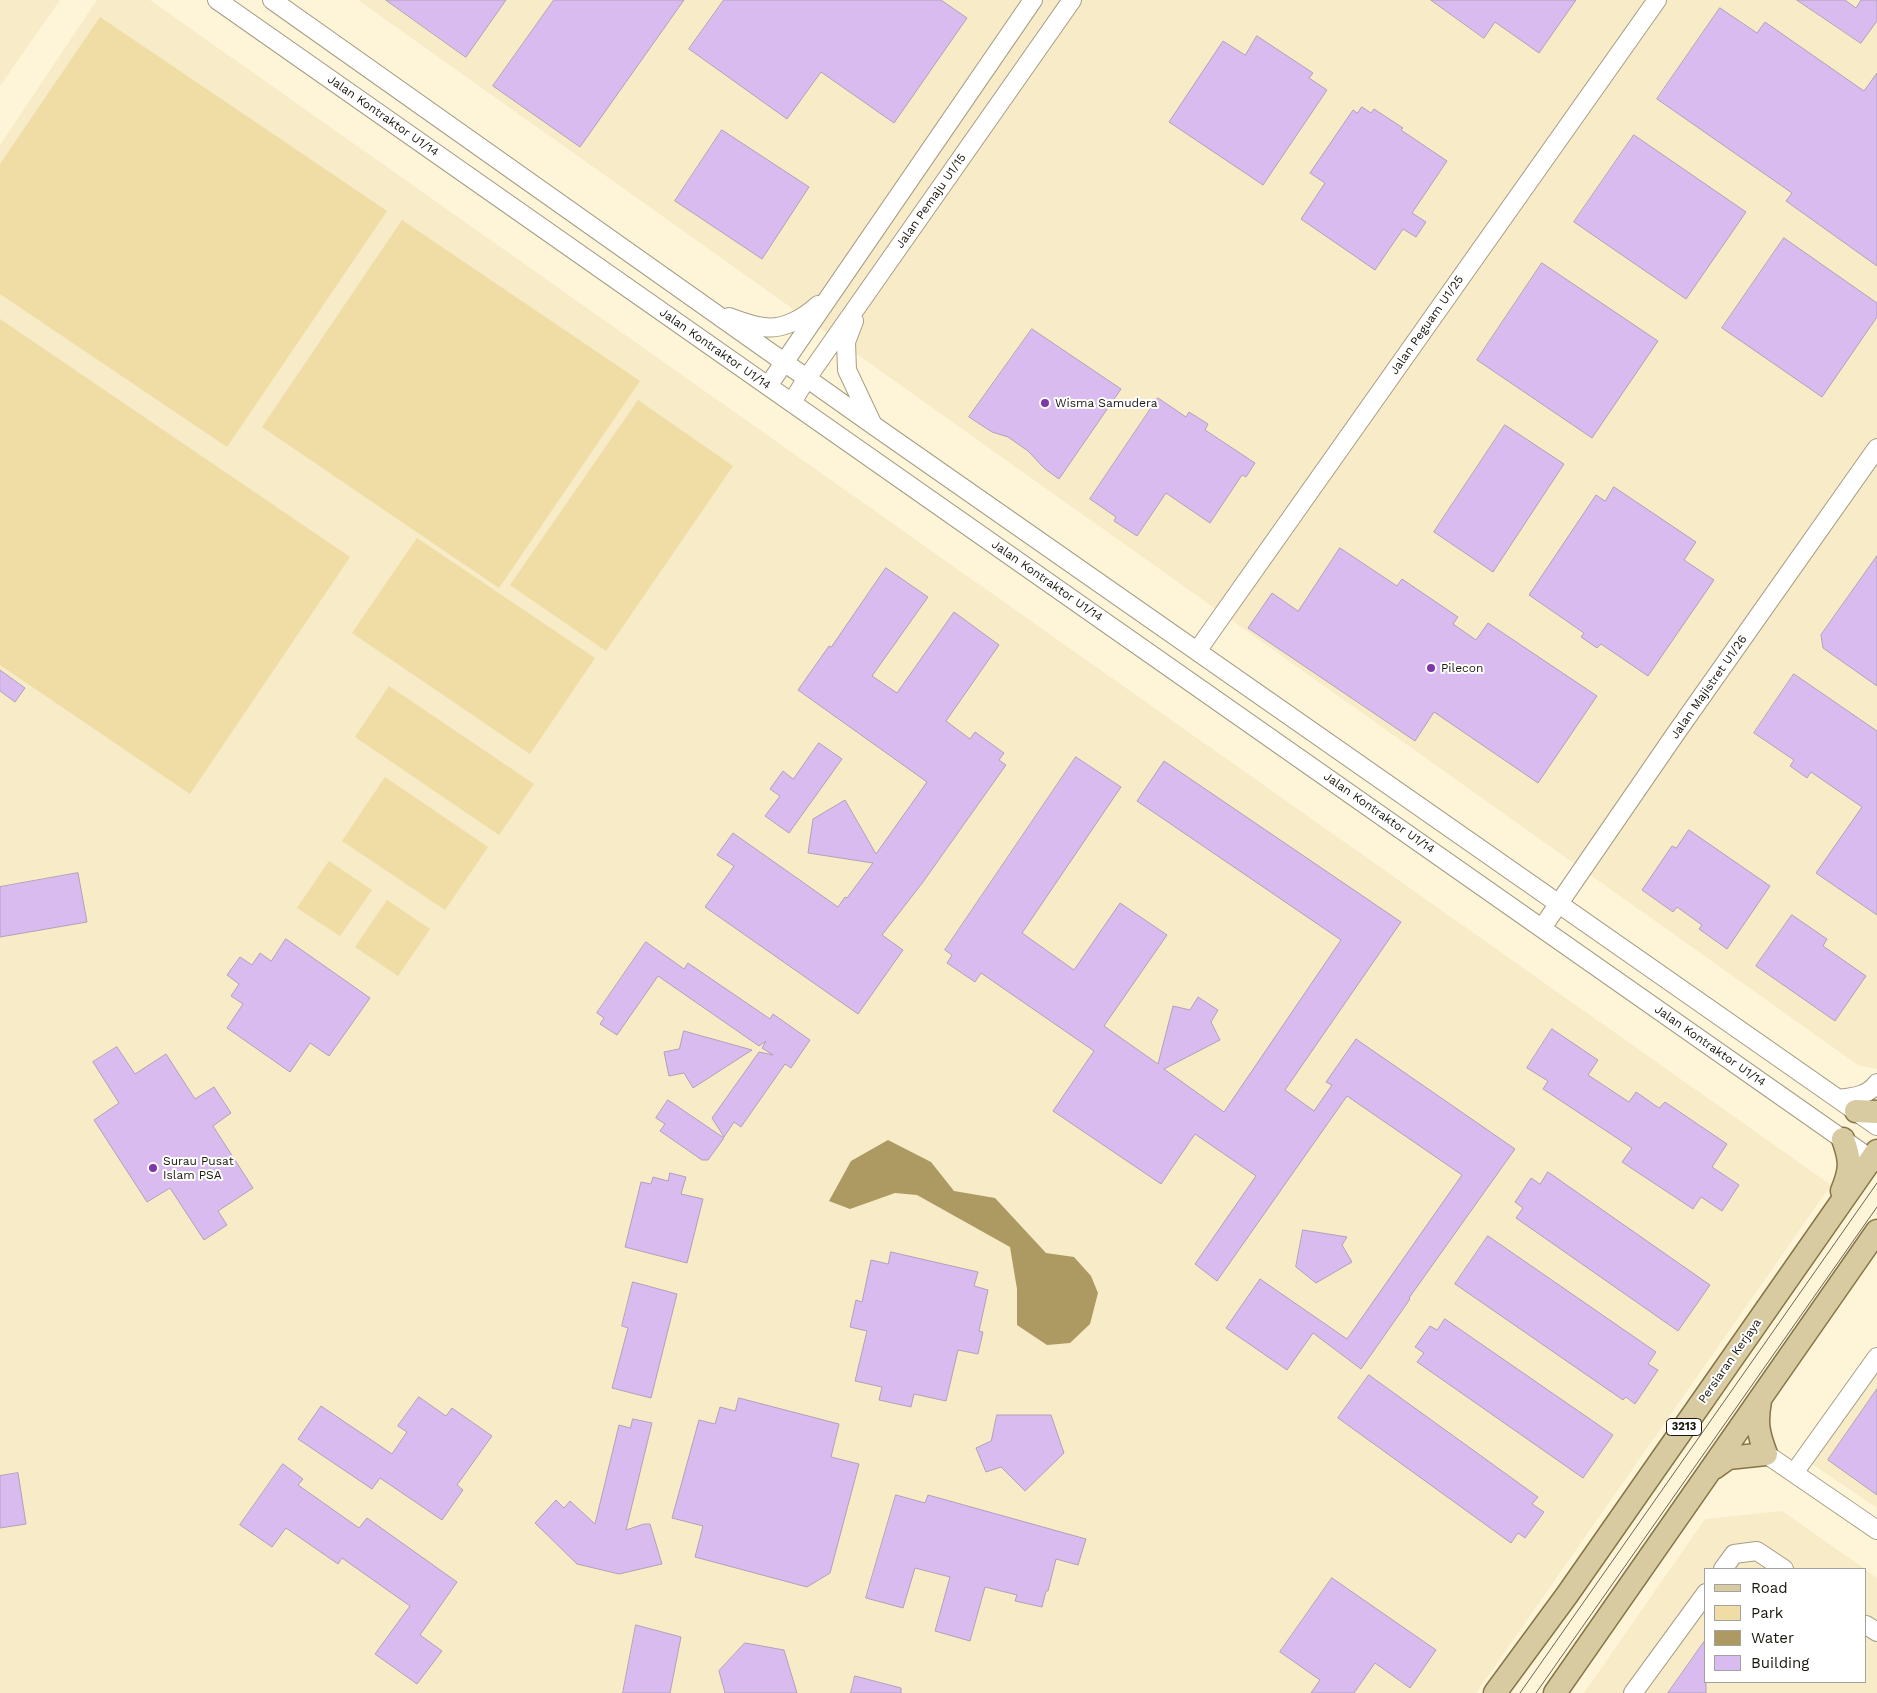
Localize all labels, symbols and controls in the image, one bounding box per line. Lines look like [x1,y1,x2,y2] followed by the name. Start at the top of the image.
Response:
[325,72,441,160] street label: Jalan Kontraktor U1/14
[893,151,969,251] street label: Jalan Pemaju U1/15
[1387,273,1467,377] street label: Jalan Peguam U1/25
[657,305,773,393] street label: Jalan Kontraktor U1/14
[1055,396,1158,410] place label: Wisma Samudera
[1039,397,1051,409] marker: Wisma Samudera
[989,537,1105,625] street label: Jalan Kontraktor U1/14
[1668,632,1750,742] street label: Jalan Majistret U1/26
[1441,661,1483,675] place label: Pilecon
[1425,662,1437,674] marker: Pilecon
[1321,769,1437,857] street label: Jalan Kontraktor U1/14
[1652,1002,1768,1090] street label: Jalan Kontraktor U1/14
[163,1154,234,1182] place label: Surau Pusat Islam PSA
[147,1162,159,1174] marker: Surau Pusat Islam PSA
[1695,1316,1765,1406] street label: Persiaran Kerjaya
[1666,1418,1702,1435] road number: 3213
[1704,1568,1867,1683] legend
[1751,1579,1788,1597] text: Road
[1751,1604,1783,1622] text: Park
[1751,1629,1794,1647] text: Water
[1751,1654,1809,1672] text: Building

